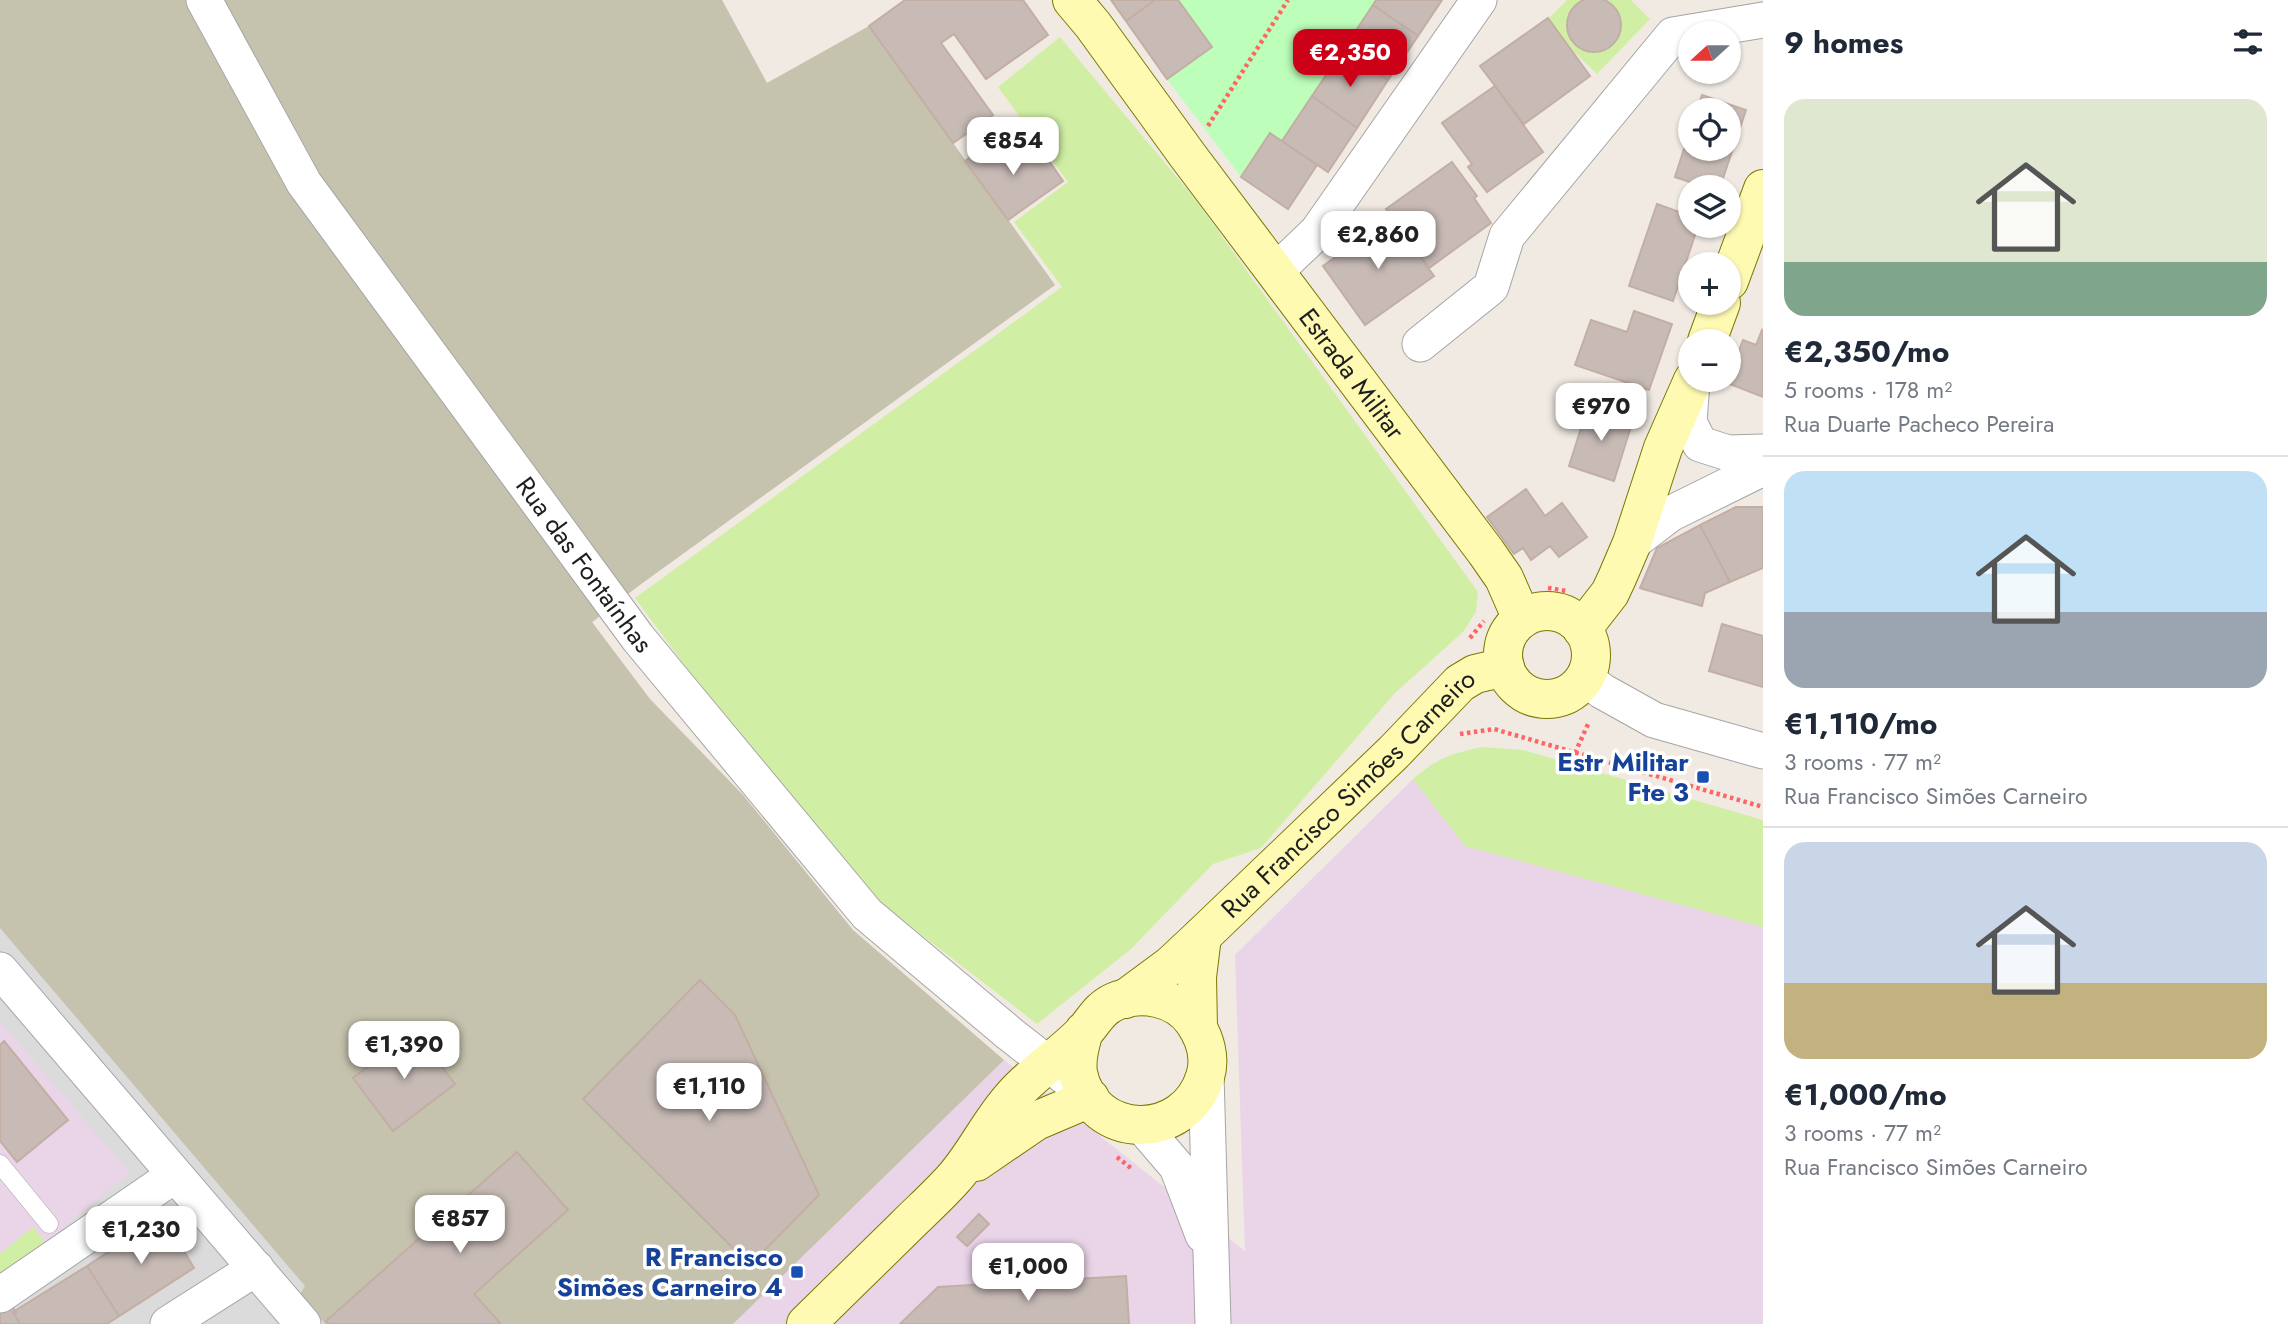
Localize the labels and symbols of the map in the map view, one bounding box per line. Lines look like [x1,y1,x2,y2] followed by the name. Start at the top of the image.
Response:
[1678,21,1741,84] north arrow
[1293,29,1407,89] pin: €2,350
[972,118,1054,177] pin: €854
[1321,212,1435,271] pin: €2,860
[1290,300,1414,448] street label: Estrada Militar
[1560,384,1642,443] pin: €970
[507,469,662,661] street label: Rua das Fontaínhas
[1212,659,1482,927] street label: Rua Francisco Simões Carneiro
[1557,743,1689,811] place label: Estr Militar Fte 3
[1695,769,1711,785] marker: Estr Militar Fte 3
[347,1021,461,1081] pin: €1,390
[652,1064,766,1123] pin: €1,110
[419,1196,501,1255] pin: €857
[84,1206,198,1266] pin: €1,230
[557,1238,783,1306] place label: R Francisco Simões Carneiro 4
[971,1244,1085,1303] pin: €1,000
[789,1264,805,1280] marker: R Francisco Simões Carneiro 4

